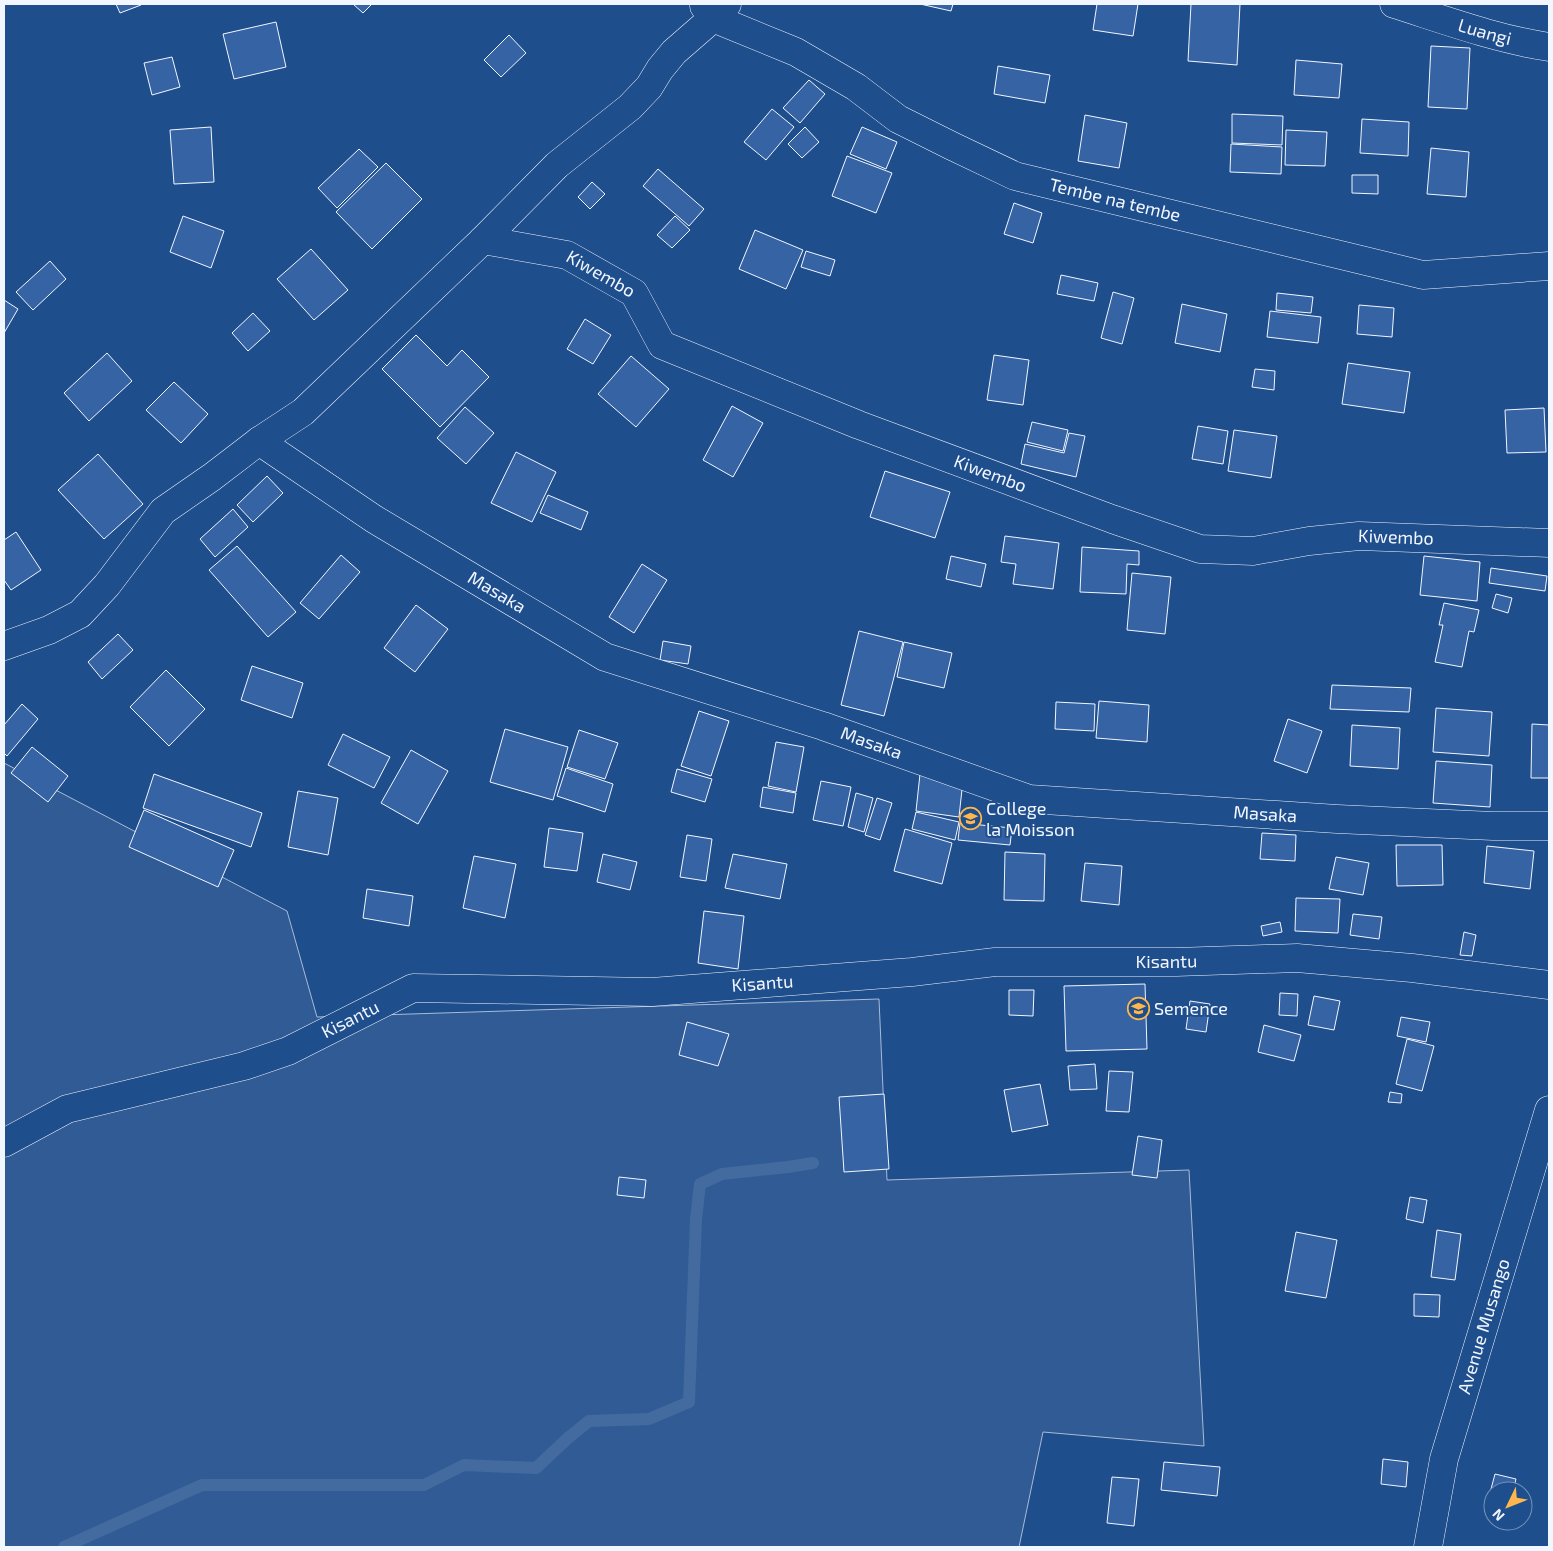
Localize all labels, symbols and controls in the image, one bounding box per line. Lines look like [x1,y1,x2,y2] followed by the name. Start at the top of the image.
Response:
[1456,13,1514,49] street label: Luangi
[1047,173,1183,226] street label: Tembe na tembe
[563,245,640,301] street label: Kiwembo
[951,449,1030,496] street label: Kiwembo
[1358,524,1434,549] street label: Kiwembo
[464,566,530,617] street label: Masaka
[838,721,905,763] street label: Masaka
[986,797,1075,840] place label: College la Moisson
[1233,800,1298,826] street label: Masaka
[958,807,982,831] school or university icon: College la Moisson
[1136,949,1198,972] street label: Kisantu
[731,969,794,996] street label: Kisantu
[317,995,382,1042] street label: Kisantu
[1126,997,1150,1021] school or university icon: Semence
[1154,997,1228,1019] place label: Semence
[1452,1256,1514,1396] street label: Avenue Musango
[1483,1481,1533,1531] north arrow
[1488,1506,1508,1525] text: N

